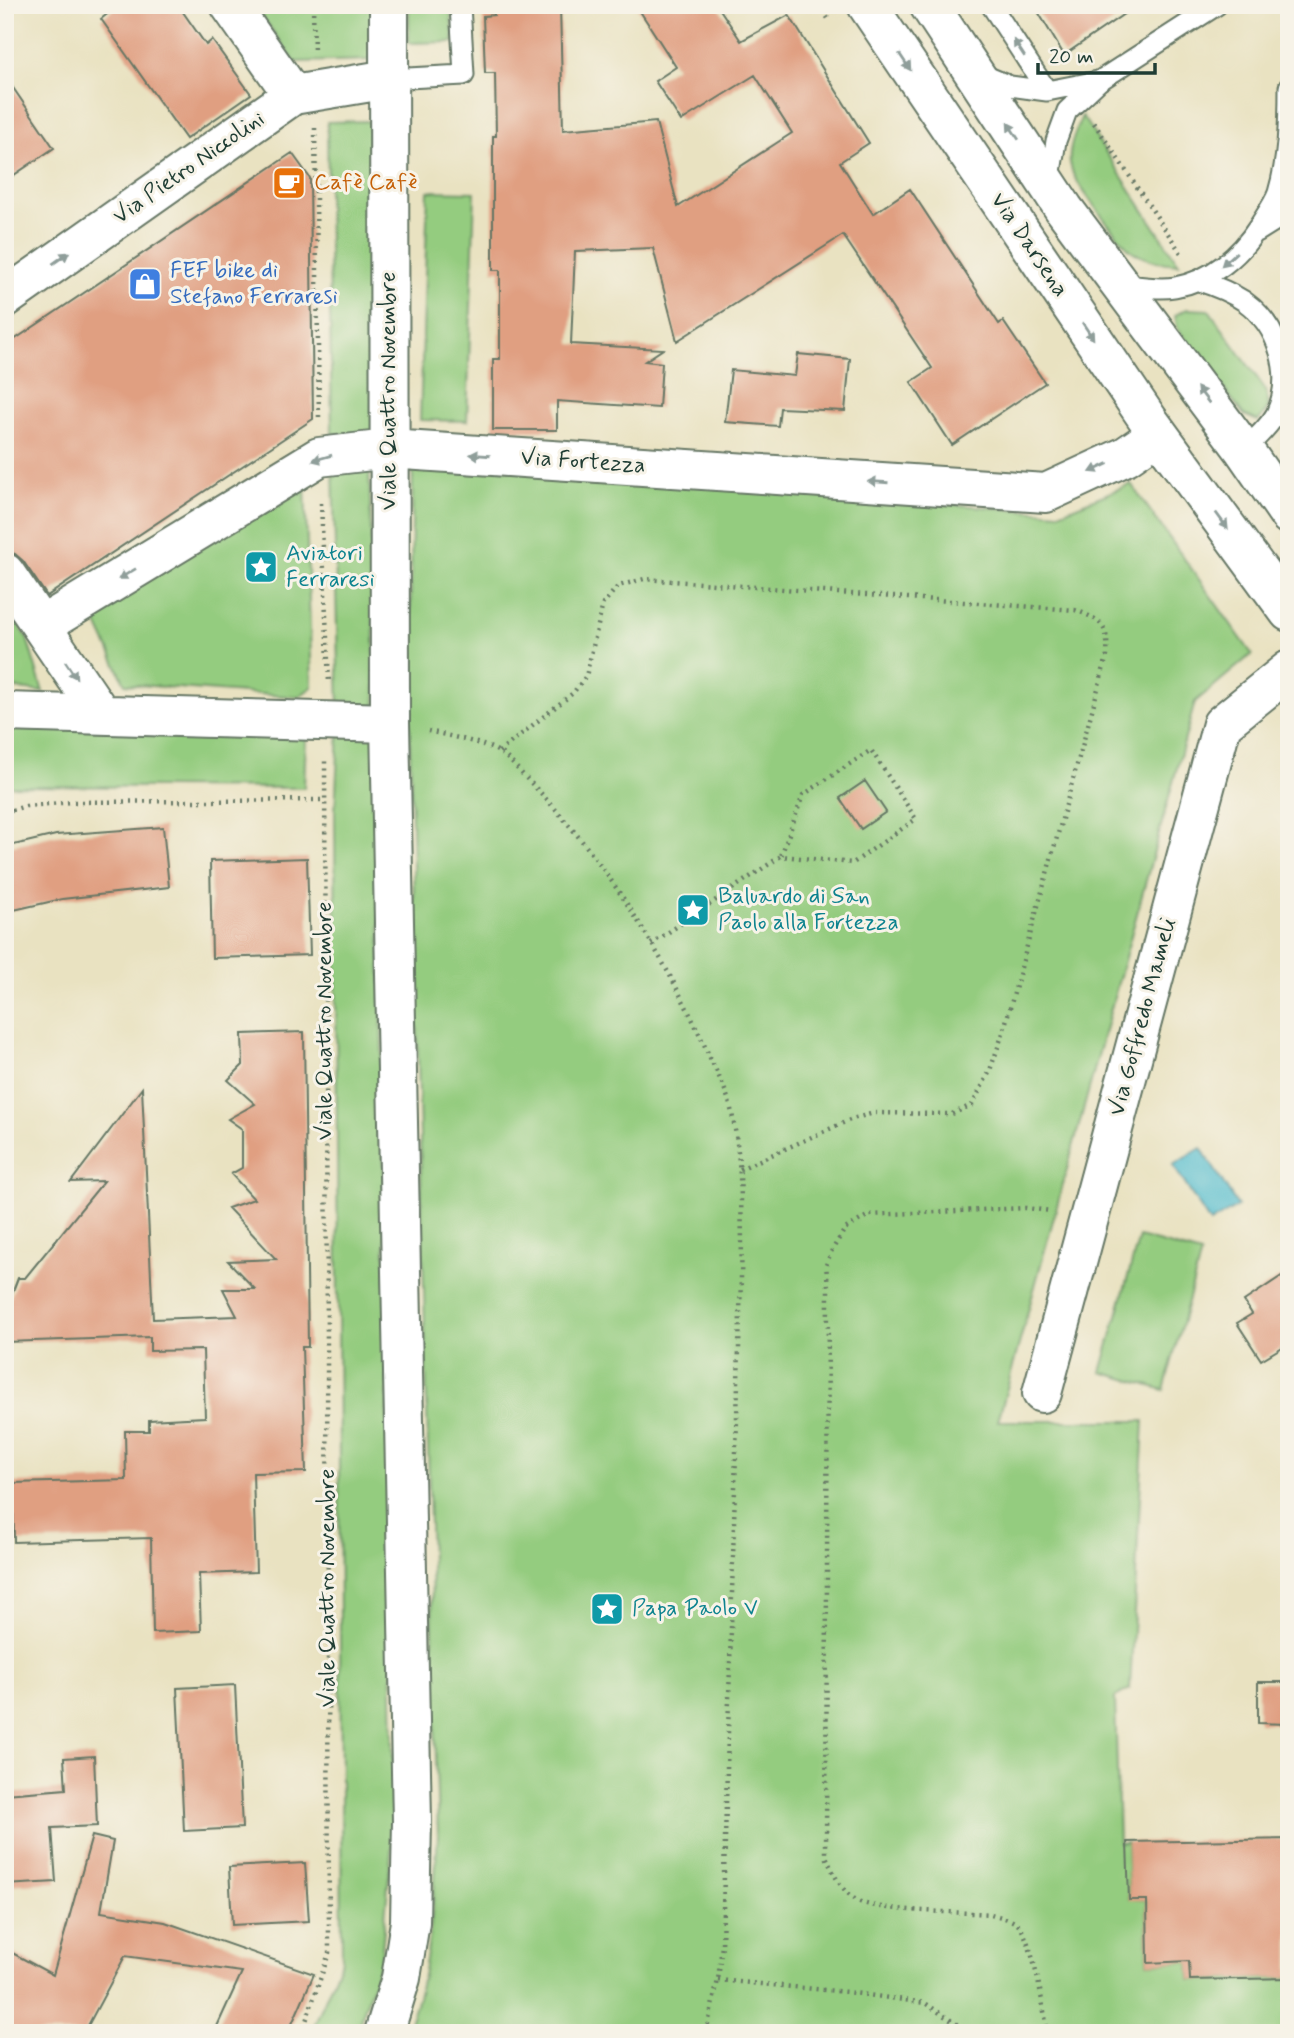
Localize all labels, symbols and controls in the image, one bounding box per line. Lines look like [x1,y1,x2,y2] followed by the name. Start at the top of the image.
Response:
[1038,32,1156,76] scale bar
[1012,39,1026,57] one-way arrow
[1049,43,1094,71] text: 20 m
[898,53,912,71] one-way arrow
[107,104,271,232] street label: Via Pietro Niccolini
[1006,122,1020,140] one-way arrow
[270,164,308,202] cafe icon: Cafè Cafè
[314,168,417,198] place label: Cafè Cafè
[983,187,1075,303] street label: Via Darsena
[52,251,70,265] one-way arrow
[1220,251,1238,267] one-way arrow
[170,256,338,312] place label: FEF bike di Stefano Ferraresi
[126,265,164,303] shop icon: FEF bike di Stefano Ferraresi
[374,272,404,510] street label: Viale Quattro Novembre
[1081,322,1095,340] one-way arrow
[1195,387,1210,405] one-way arrow
[520,443,646,481] street label: Via Fortezza
[468,449,490,460] one-way arrow
[311,454,332,464] one-way arrow
[1089,462,1109,474] one-way arrow
[867,476,889,487] one-way arrow
[1215,512,1229,530] one-way arrow
[286,539,375,595] place label: Aviatori Ferraresi
[242,548,280,586] place icon: Aviatori Ferraresi
[117,567,136,580] one-way arrow
[64,661,78,679] one-way arrow
[718,882,899,938] place label: Baluardo di San Paolo alla Fortezza
[674,891,712,929] place icon: Baluardo di San Paolo alla Fortezza
[310,902,340,1140] street label: Viale Quattro Novembre
[1102,915,1184,1119] street label: Via Goffredo Mameli
[313,1469,343,1707] street label: Viale Quattro Novembre
[588,1590,626,1628] place icon: Papa Paolo V
[632,1594,758,1624] place label: Papa Paolo V

